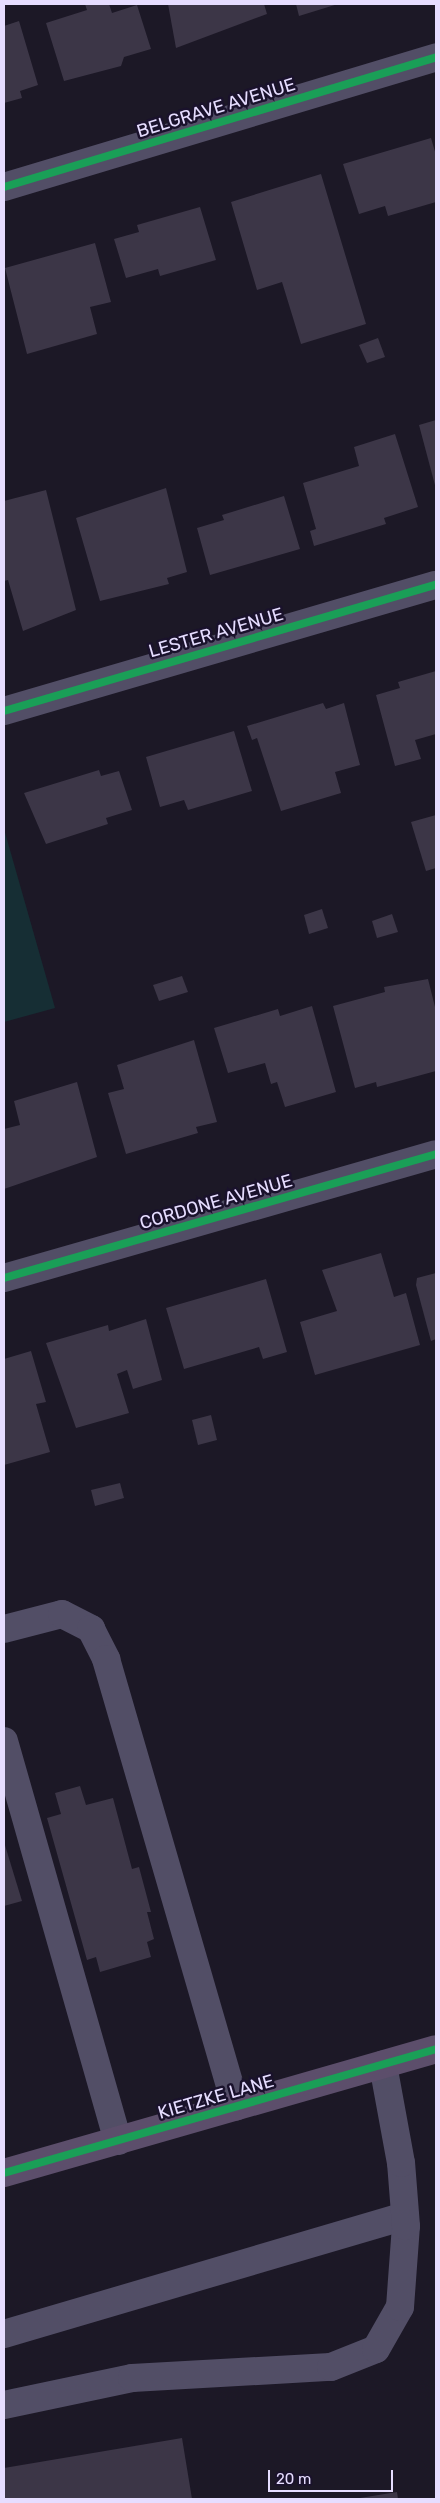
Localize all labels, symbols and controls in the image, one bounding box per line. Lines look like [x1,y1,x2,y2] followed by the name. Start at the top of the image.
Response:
[134,74,298,142] street label: BELGRAVE AVENUE
[146,603,286,663] street label: LESTER AVENUE
[137,1170,295,1234] street label: CORDONE AVENUE
[156,2070,276,2124] street label: KIETZKE LANE
[270,2460,395,2492] scale bar
[276,2470,311,2488] text: 20 m

